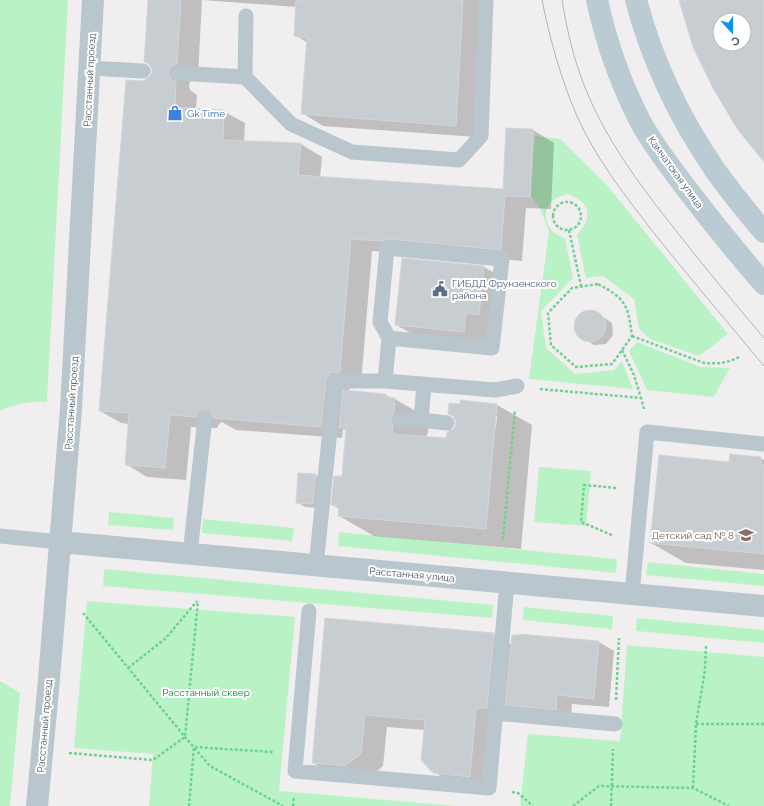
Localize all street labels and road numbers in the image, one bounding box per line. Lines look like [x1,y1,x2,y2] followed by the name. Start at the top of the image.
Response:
[82,33,97,127] street label: Расстанный проезд
[646,134,705,210] street label: Камчатская улица
[63,356,80,450] street label: Расстанный проезд
[369,565,455,584] street label: Расстанная улица
[35,679,54,773] street label: Расстанный проезд

